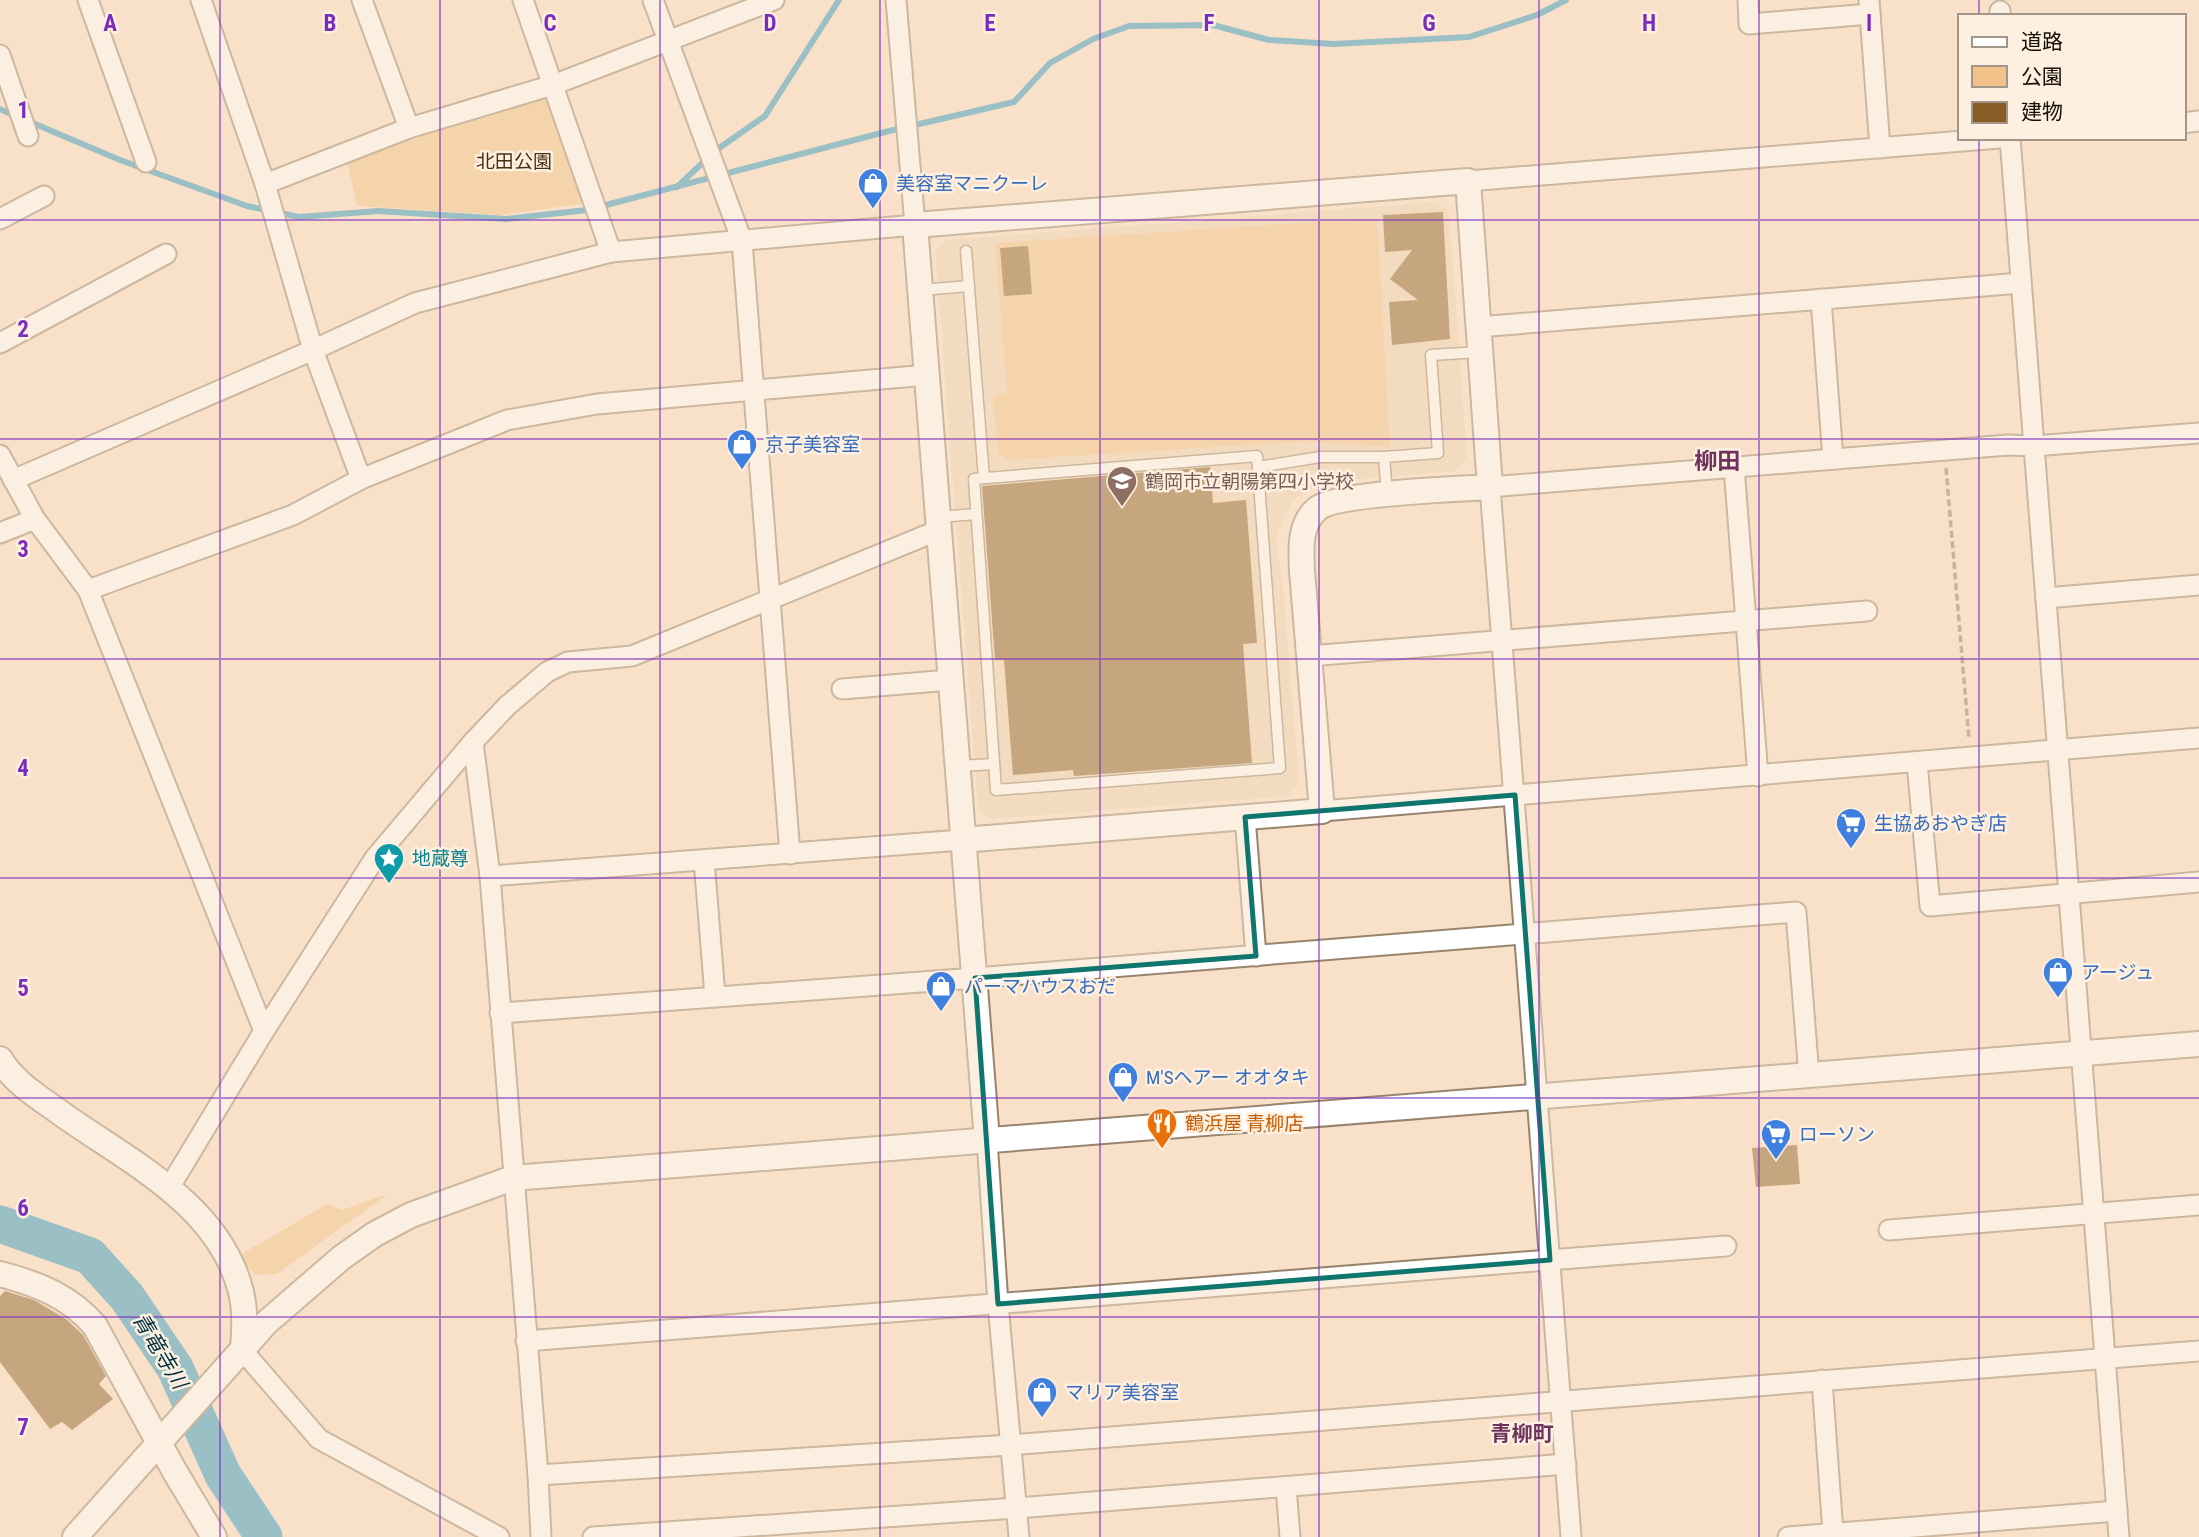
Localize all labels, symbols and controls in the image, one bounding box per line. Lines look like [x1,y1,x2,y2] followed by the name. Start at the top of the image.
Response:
[103,10,117,37] text: A
[324,10,336,37] text: B
[543,10,557,37] text: C
[764,10,777,37] text: D
[984,10,996,37] text: E
[1204,10,1215,37] text: F
[1422,10,1436,37] text: G
[1642,10,1656,37] text: H
[1866,10,1872,37] text: I
[1958,14,2185,140] legend
[2021,30,2063,54] text: 道路
[2021,65,2063,89] text: 公園
[17,97,29,124] text: 1
[2021,100,2063,124] text: 建物
[476,150,552,173] park label: 北田公園
[856,166,890,210] shop icon: 美容室マニクーレ
[896,172,1048,195] place label: 美容室マニクーレ
[17,316,29,343] text: 2
[725,427,759,471] shop icon: 京子美容室
[765,433,860,456] place label: 京子美容室
[1694,448,1740,475] district label: 柳田
[1105,464,1139,508] school or university icon: 鶴岡市立朝陽第四小学校
[1145,470,1354,493] place label: 鶴岡市立朝陽第四小学校
[17,536,29,563] text: 3
[17,755,29,782] text: 4
[1834,806,1868,850] supermarket icon: 生協あおやぎ店
[1874,812,2007,835] place label: 生協あおやぎ店
[372,841,406,885] place icon: 地蔵尊
[412,847,469,870] place label: 地蔵尊
[2041,955,2075,999] shop icon: アージュ
[2081,961,2154,984] place label: アージュ
[924,969,958,1013] shop icon: パーマハウスおだ
[17,975,29,1002] text: 5
[964,975,1116,998] place label: パーマハウスおだ
[1106,1060,1140,1104] shop icon: M'Sヘアー オオタキ
[1146,1066,1310,1089] place label: M'Sヘアー オオタキ
[1145,1106,1179,1150] restaurant icon: 鶴浜屋 青柳店
[1185,1112,1303,1135] place label: 鶴浜屋 青柳店
[1759,1117,1793,1161] supermarket icon: ローソン
[1799,1123,1875,1146] place label: ローソン
[17,1195,29,1222] text: 6
[128,1309,193,1395] water label: 青竜寺川
[1025,1375,1059,1419] shop icon: マリア美容室
[1065,1381,1179,1404] place label: マリア美容室
[17,1414,29,1441] text: 7
[1491,1422,1554,1446] district label: 青柳町

